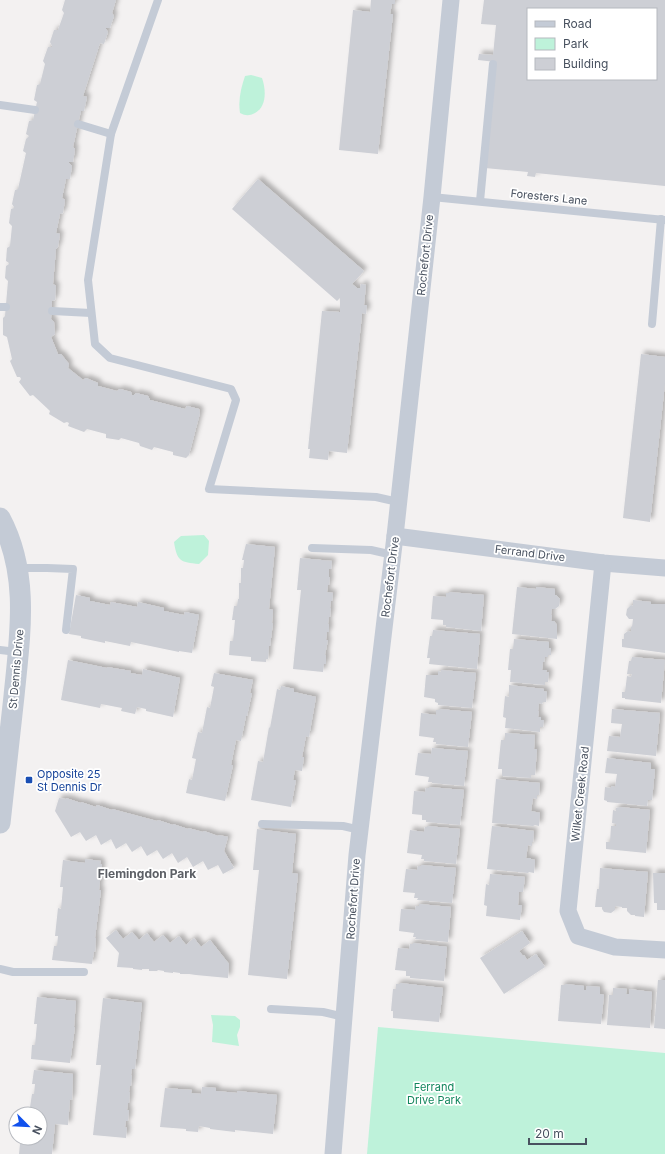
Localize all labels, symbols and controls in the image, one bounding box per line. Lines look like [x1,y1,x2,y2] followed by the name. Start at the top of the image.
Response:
[527,8,657,80] legend
[563,16,592,31] text: Road
[563,36,589,51] text: Park
[563,56,608,71] text: Building
[510,186,588,208] street label: Foresters Lane
[414,214,436,296] street label: Rochefort Drive
[378,536,402,618] street label: Rochefort Drive
[494,542,566,564] street label: Ferrand Drive
[6,629,26,709] street label: St Dennis Drive
[568,746,592,842] street label: Wilket Creek Road
[37,767,102,794] place label: Opposite 25 St Dennis Dr
[24,775,34,785] marker: Opposite 25 St Dennis Dr
[343,858,363,940] street label: Rochefort Drive
[98,866,196,881] district label: Flemingdon Park
[407,1080,461,1107] park label: Ferrand Drive Park
[8,1106,48,1146] north arrow
[529,1120,586,1146] scale bar
[29,1123,45,1137] text: N
[535,1126,564,1141] text: 20 m

